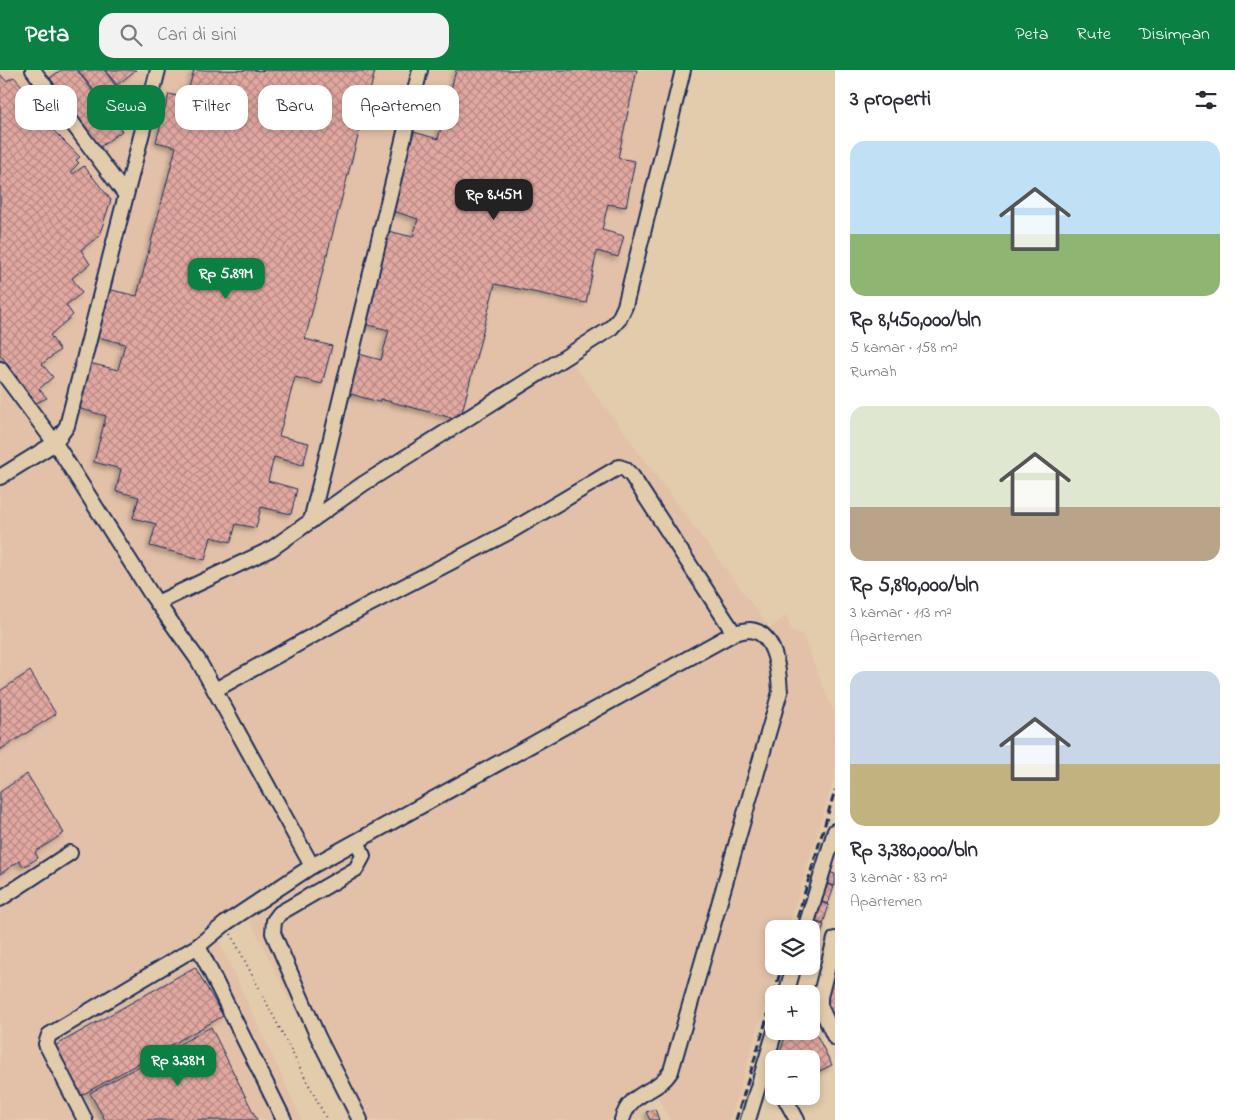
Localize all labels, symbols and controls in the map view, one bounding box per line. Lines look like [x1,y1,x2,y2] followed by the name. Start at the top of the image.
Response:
[99,13,449,58] search box
[25,18,69,53] text: Peta
[117,21,145,49] icon: search
[157,22,237,49] text: Cari di sini
[1015,22,1048,48] text: Peta
[1076,22,1111,48] text: Rute
[1139,22,1210,48] text: Disimpan
[15,85,77,130] chip: Beli
[87,85,165,130] chip: Sewa
[175,85,248,130] chip: Filter
[258,85,332,130] chip: Baru
[342,85,459,130] chip: Apartemen
[850,85,931,115] text: 3 properti
[1192,86,1220,114] icon: filters
[990,174,1080,264] icon: home
[442,178,546,221] pin: Rp 8.45M
[466,183,522,207] text: Rp 8.45M
[174,258,278,300] pin: Rp 5.89M
[199,262,253,286] text: Rp 5.89M
[850,306,981,336] text: Rp 8,450,000/bln
[850,336,958,360] text: 5 kamar · 158 m²
[850,360,897,384] text: Rumah
[990,439,1080,529] icon: home
[850,571,979,601] text: Rp 5,890,000/bln
[850,601,952,625] text: 3 kamar · 113 m²
[850,625,922,649] text: Apartemen
[990,704,1080,794] icon: home
[850,836,978,866] text: Rp 3,380,000/bln
[850,866,947,890] text: 3 kamar · 83 m²
[850,890,922,914] text: Apartemen
[765,920,820,1105] map controls
[765,920,820,975] button: layers
[765,985,820,1040] button: +
[126,1044,230,1087] pin: Rp 3.38M
[151,1049,205,1073] text: Rp 3.38M
[765,1050,820,1105] button: −

